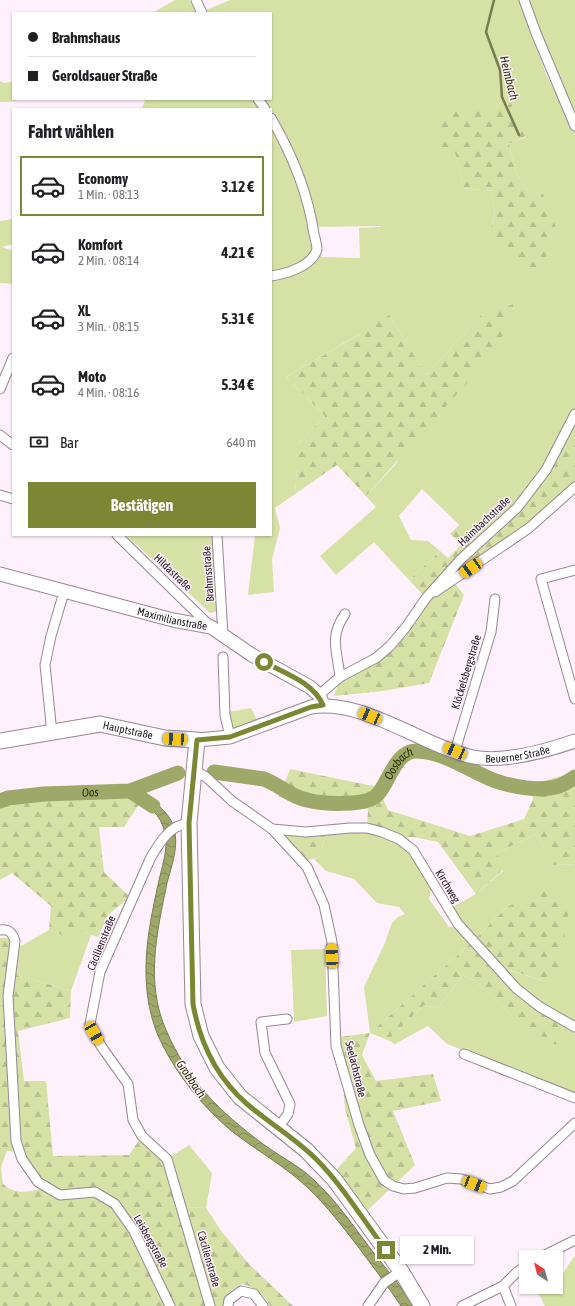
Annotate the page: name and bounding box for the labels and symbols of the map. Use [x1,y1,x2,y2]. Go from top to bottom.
water label: Heimbach [497,54,521,102]
street label: Haimbachstraße [455,494,513,548]
street label: Brahmsstraße [200,546,216,602]
street label: Hildastraße [152,551,194,593]
car [458,556,484,580]
street label: Maximilianstraße [136,605,208,632]
street label: Klöckelsbergstraße [449,633,483,711]
route start [255,653,273,671]
car [357,706,383,726]
street label: Hauptstraße [102,719,154,741]
car [163,732,187,746]
car [442,741,468,761]
street label: Beuerner Straße [485,743,551,765]
water label: Oosbach [381,744,415,782]
water label: Oos [82,785,99,800]
street label: Kirchweg [433,867,463,905]
street label: Cäcilienstraße [85,914,117,972]
car [326,944,338,968]
car [83,1020,105,1046]
street label: Seelachstraße [343,1040,369,1098]
water label: Grobbach [173,1058,209,1101]
car [461,1174,487,1194]
street label: Leisbergstraße [131,1212,171,1270]
street label: Cäcilienstraße [195,1230,223,1288]
callout: 2 Min. [400,1236,474,1264]
route end [377,1241,395,1259]
north arrow [519,1250,563,1294]

